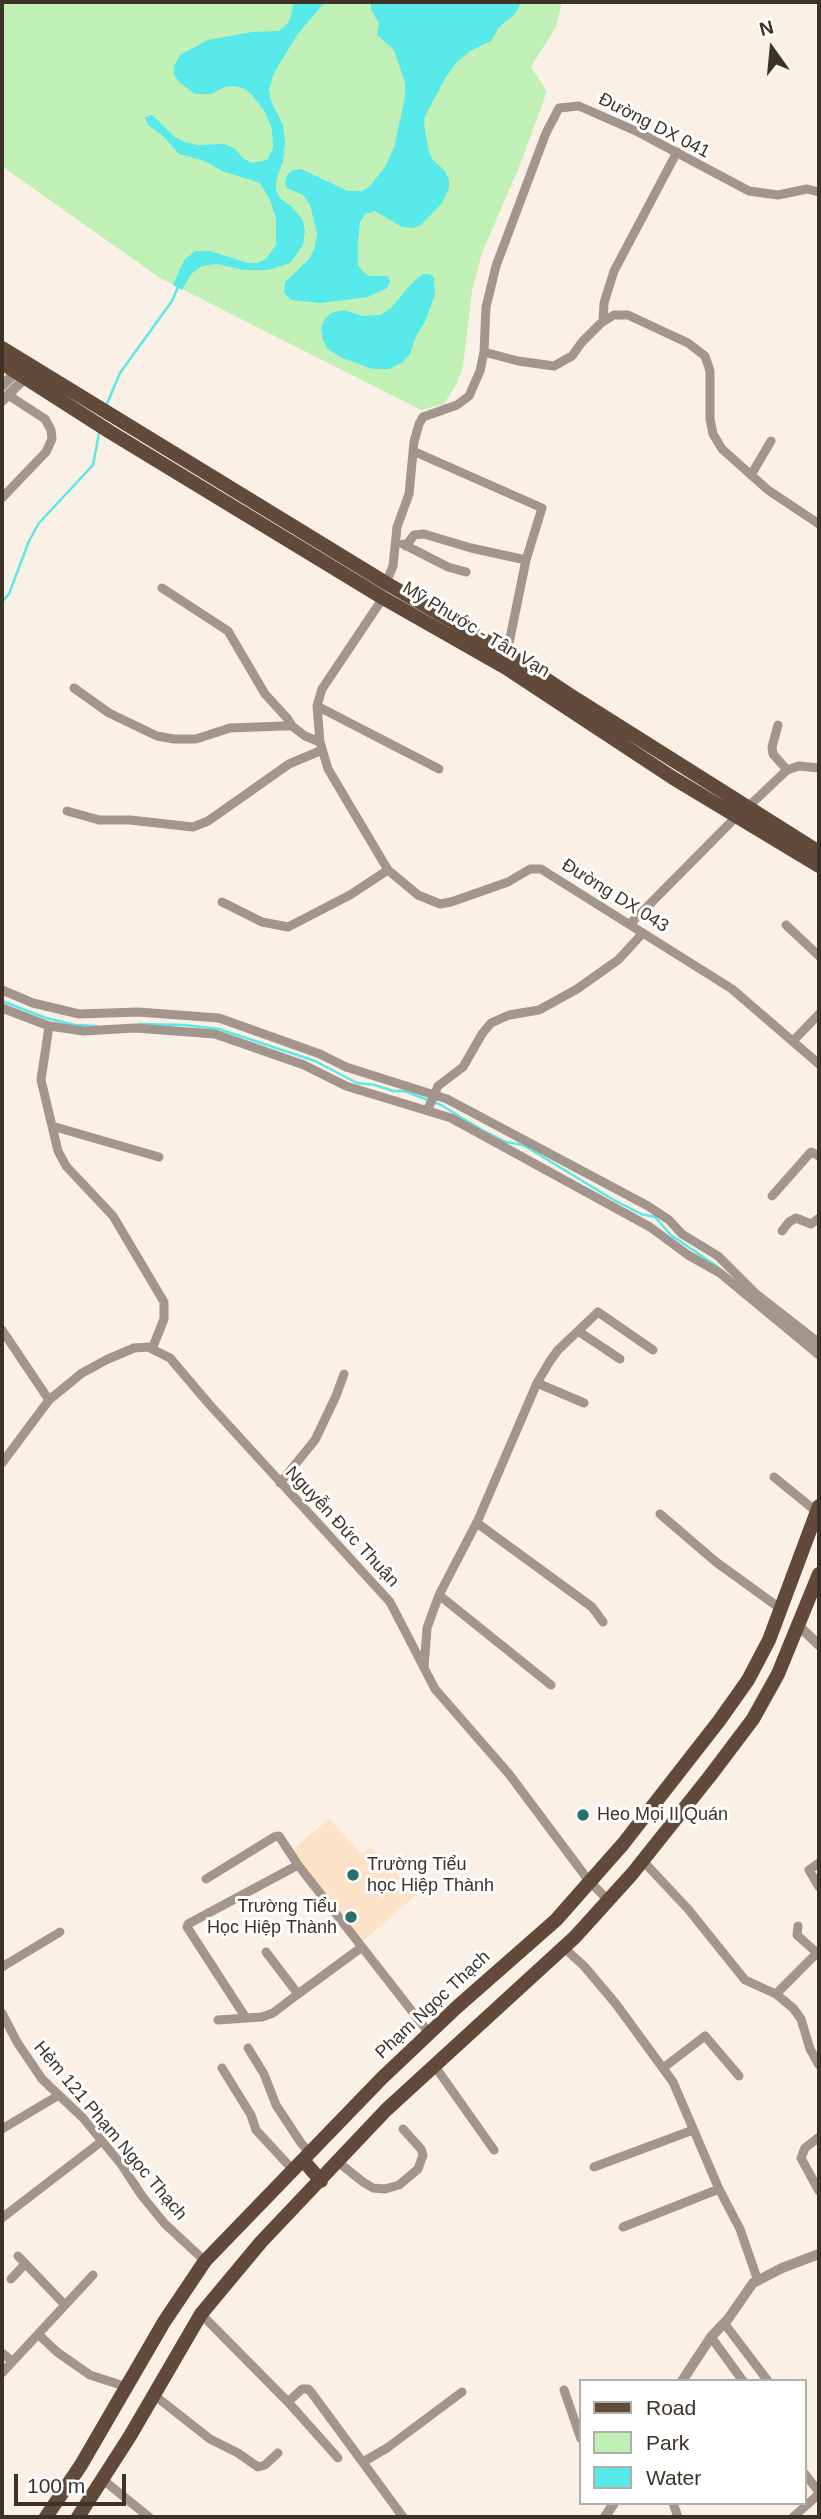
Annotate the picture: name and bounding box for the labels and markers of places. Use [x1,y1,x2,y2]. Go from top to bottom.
place label: Heo Mọi II Quán [597,1804,728,1826]
marker: Heo Mọi II Quán [575,1807,591,1823]
place label: Trường Tiểu học Hiệp Thành [367,1854,494,1896]
marker: Trường Tiểu học Hiệp Thành [345,1867,361,1883]
place label: Trường Tiểu Học Hiệp Thành [207,1896,337,1938]
marker: Trường Tiểu Học Hiệp Thành [343,1909,359,1925]

